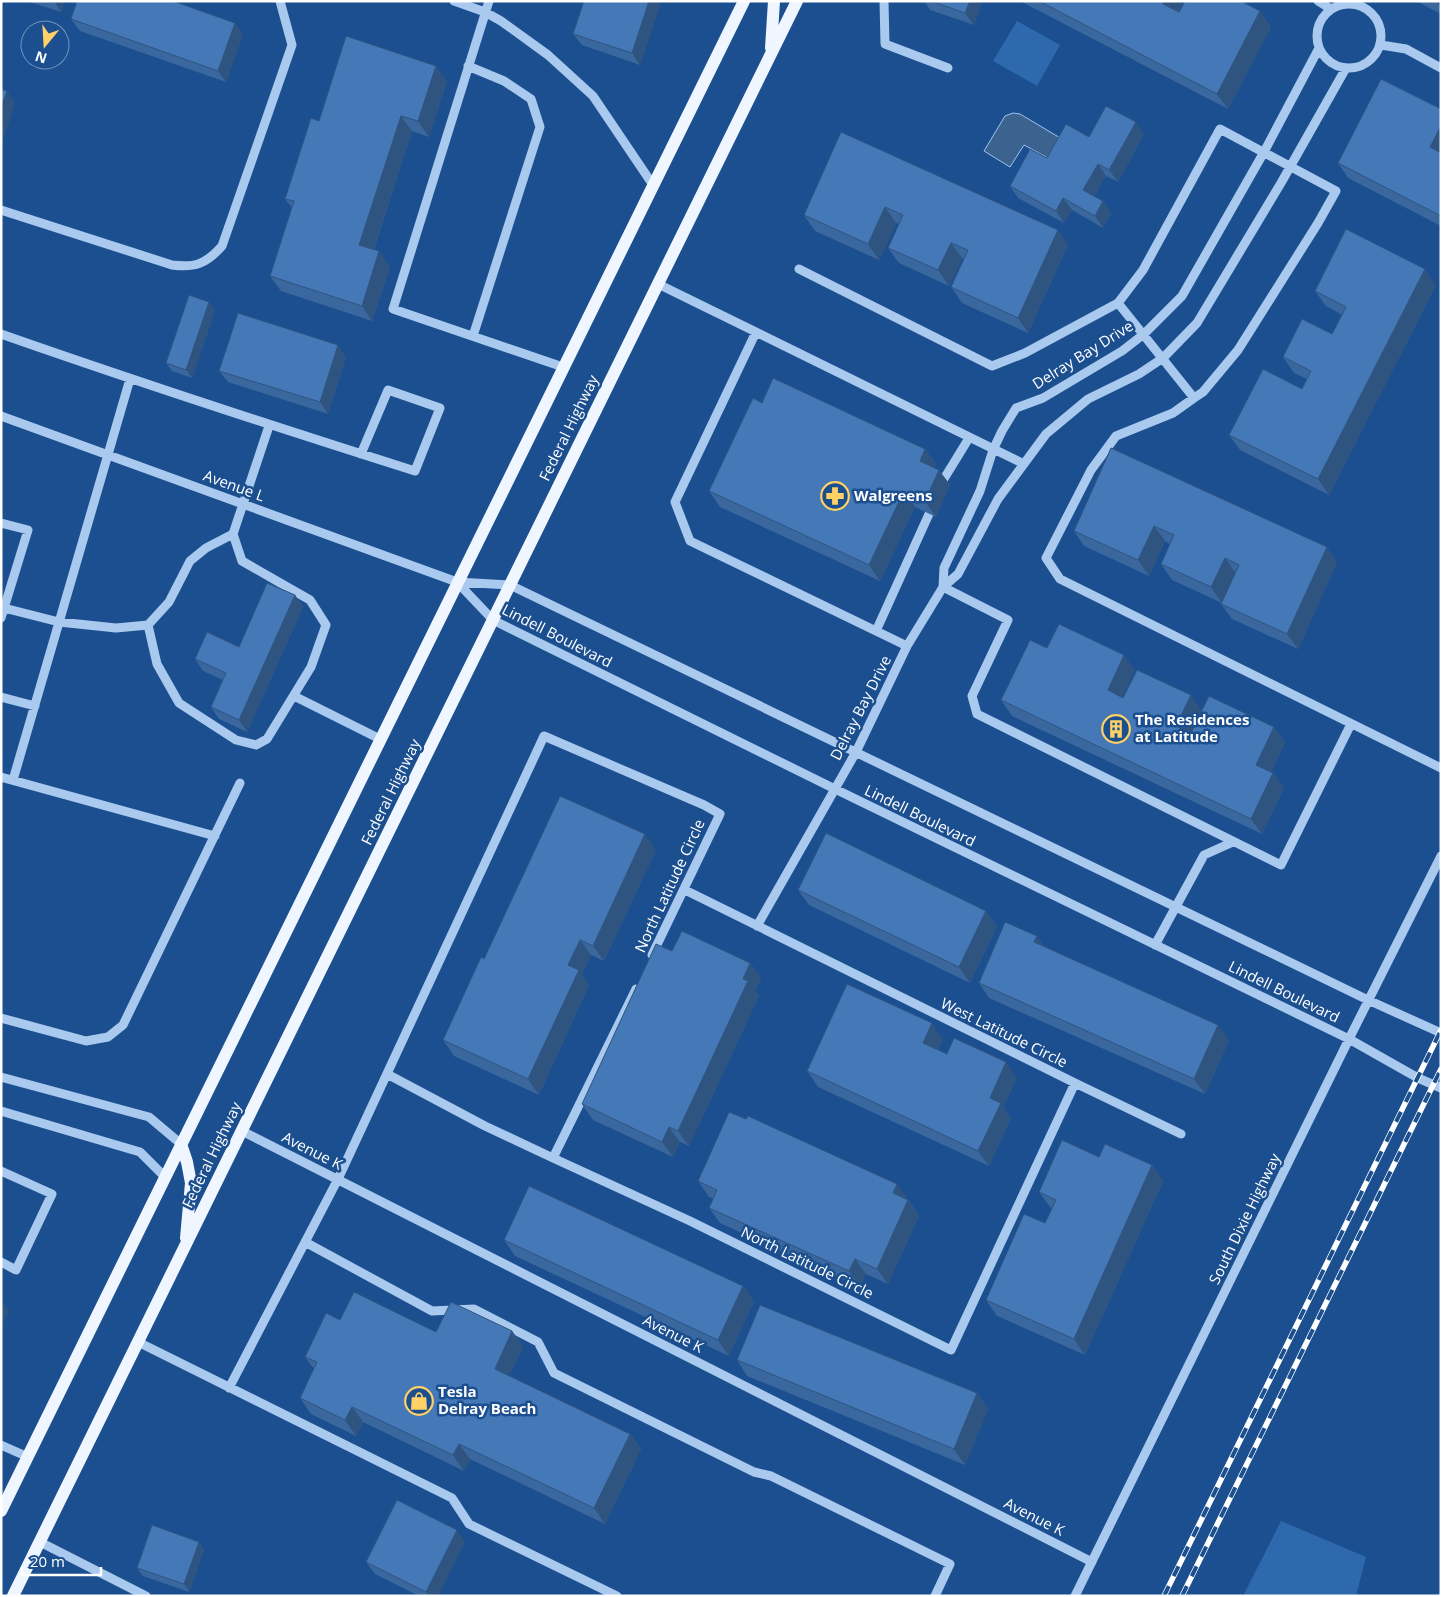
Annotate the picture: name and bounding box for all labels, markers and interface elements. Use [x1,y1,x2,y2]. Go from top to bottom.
north arrow [20,20,70,70]
text: N [32,47,49,69]
street label: Delray Bay Drive [1028,315,1137,393]
street label: Federal Highway [534,371,603,484]
street label: Avenue L [201,465,268,505]
pharmacy icon: Walgreens [820,481,850,511]
place label: Walgreens [854,485,932,505]
street label: Lindell Boulevard [499,599,616,672]
street label: Delray Bay Drive [825,652,895,763]
place label: The Residences at Latitude [1135,709,1249,746]
building icon: The Residences at Latitude [1101,714,1131,744]
street label: Federal Highway [356,735,425,848]
street label: Lindell Boulevard [862,780,979,851]
street label: North Latitude Circle [629,816,709,956]
street label: Lindell Boulevard [1226,956,1343,1027]
street label: West Latitude Circle [938,993,1071,1072]
street label: Federal Highway [177,1098,246,1211]
street label: Avenue K [279,1126,347,1174]
street label: South Dixie Highway [1204,1149,1285,1287]
street label: North Latitude Circle [738,1221,877,1303]
street label: Avenue K [640,1309,708,1357]
place label: Tesla Delray Beach [438,1381,536,1418]
shop icon: Tesla Delray Beach [404,1386,434,1416]
street label: Avenue K [1001,1492,1069,1540]
scale bar [22,1544,101,1576]
text: 20 m [30,1551,65,1571]

